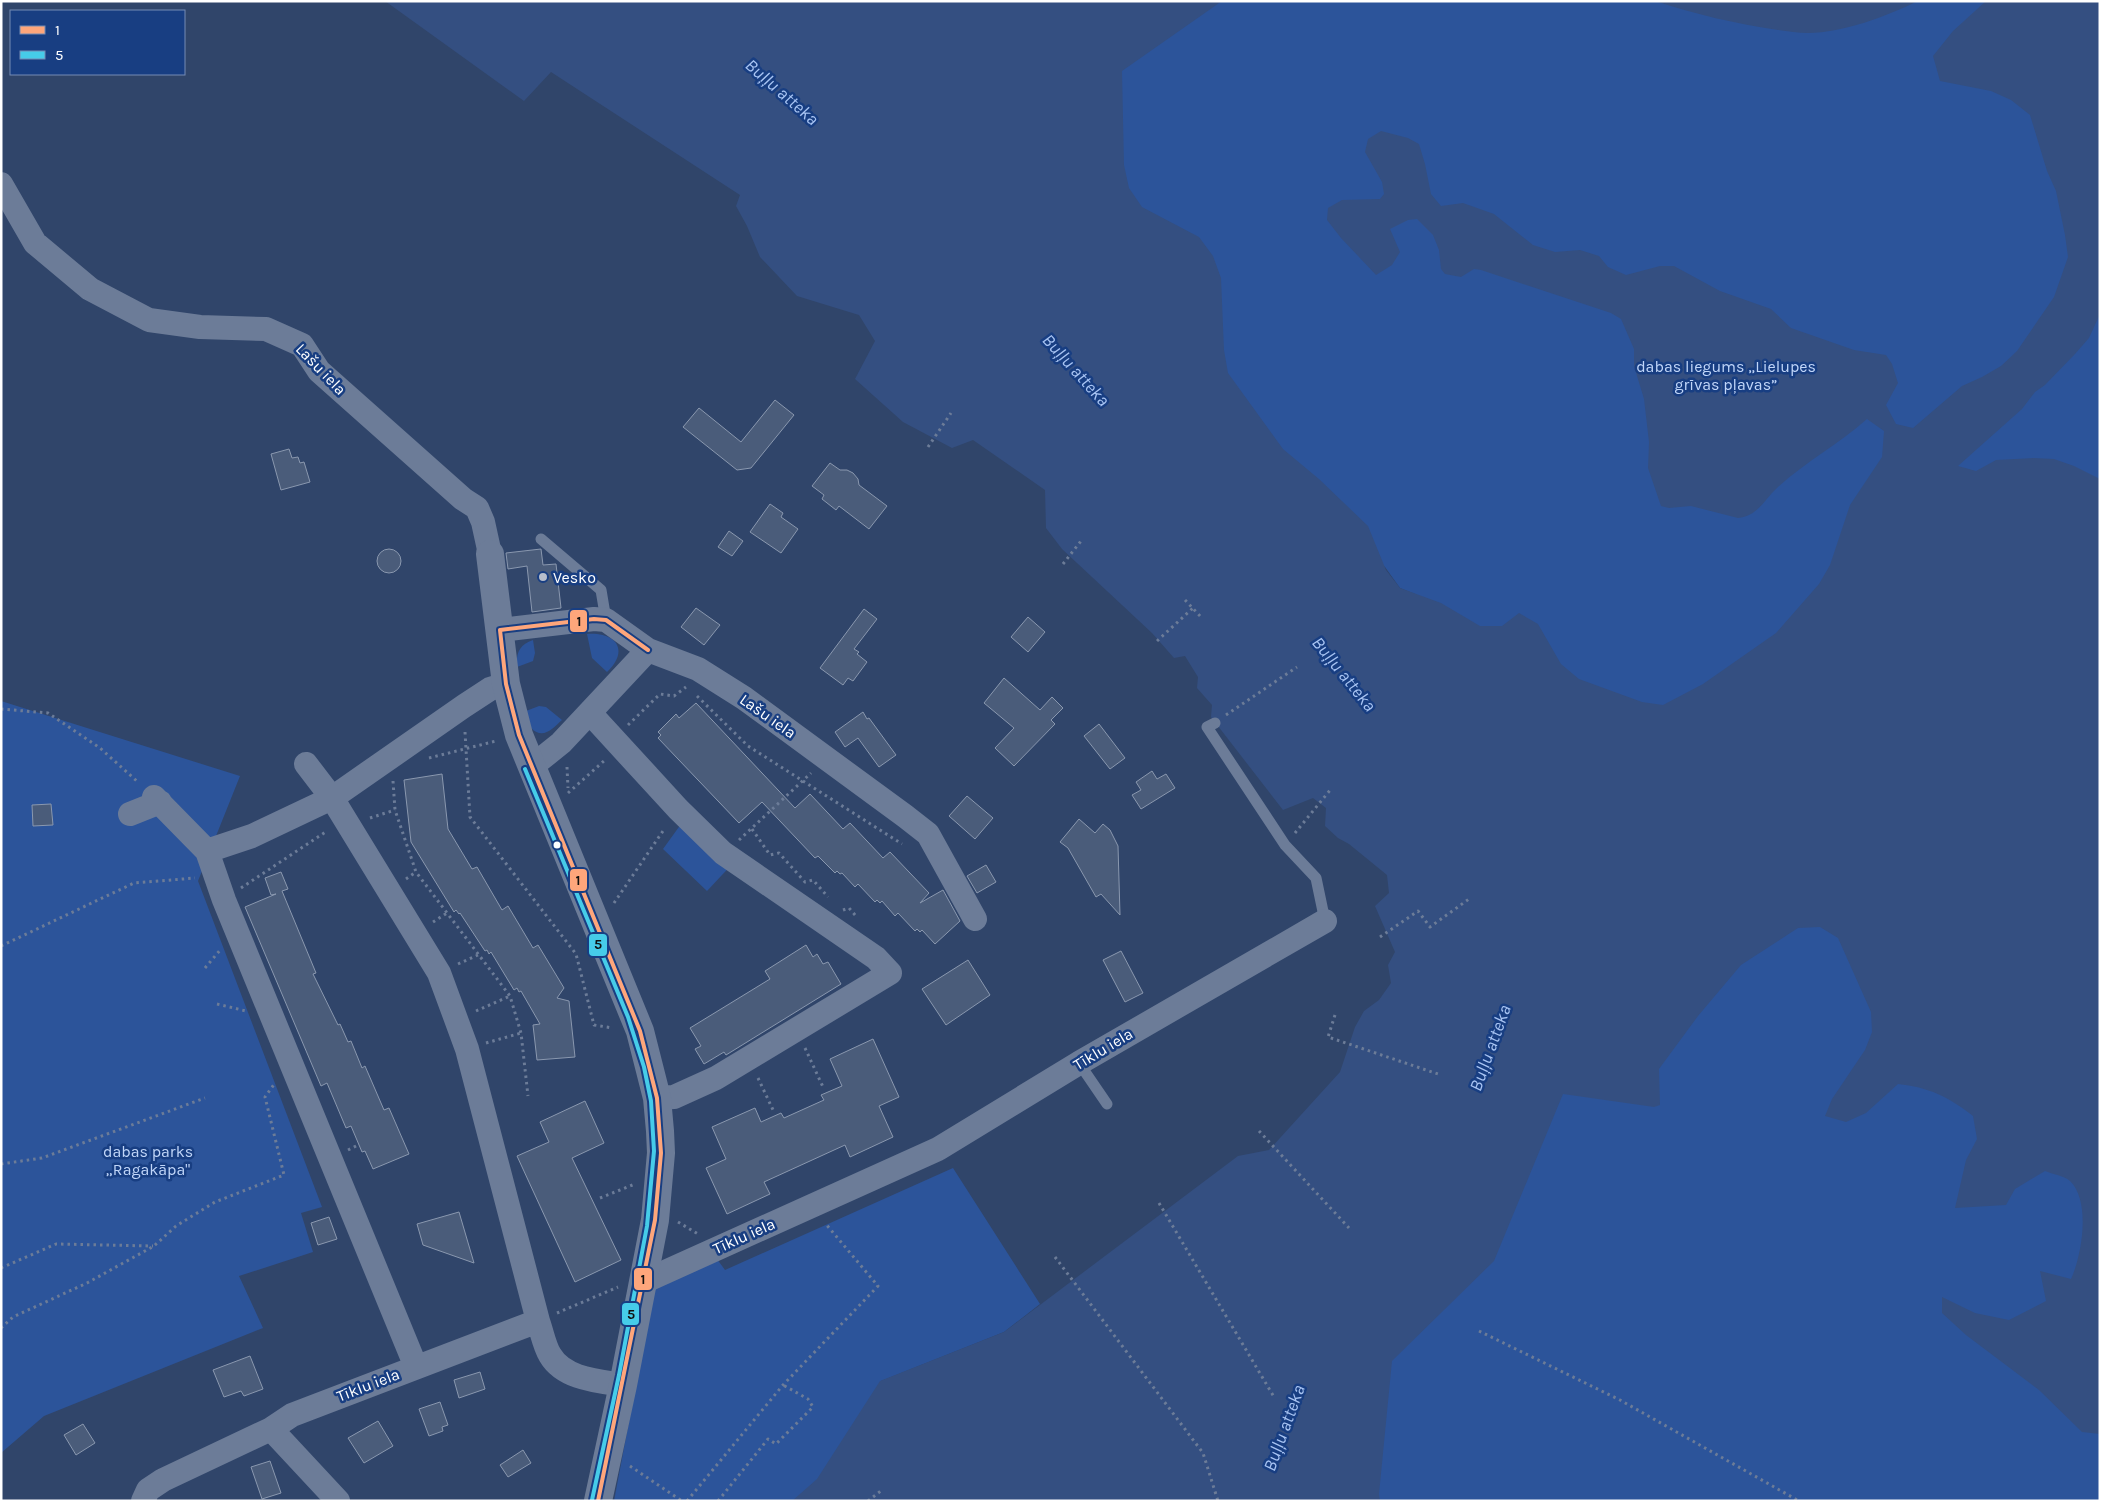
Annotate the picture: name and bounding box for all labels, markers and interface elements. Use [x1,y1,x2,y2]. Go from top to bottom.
legend [10,10,185,75]
text: 1 [55,21,60,39]
text: 5 [55,46,63,64]
water label: Buļļu atteka [741,54,823,130]
water label: Buļļu atteka [1038,329,1114,411]
street label: Lašu iela [292,339,350,399]
park label: dabas liegums „Lielupes grīvas pļavas” [1636,357,1816,394]
place label: Vesko [553,568,596,587]
marker: Vesko [537,571,549,583]
line badge: 1 [569,609,588,633]
text: 1 [577,613,582,630]
water label: Buļļu atteka [1307,632,1381,716]
street label: Lašu iela [736,690,800,742]
unlabelled marker [552,840,562,850]
line badge: 1 [569,868,588,892]
text: 1 [576,872,581,889]
line badge: 5 [588,933,608,957]
text: 5 [594,936,602,953]
water label: Buļļu atteka [1464,1002,1516,1094]
street label: Tīklu iela [1070,1024,1136,1074]
park label: dabas parks „Ragakāpa" [103,1142,193,1179]
street label: Tīklu iela [710,1214,778,1258]
line badge: 1 [633,1267,653,1291]
text: 1 [641,1271,646,1288]
line badge: 5 [621,1302,640,1326]
text: 5 [627,1306,635,1323]
street label: Tīklu iela [334,1364,402,1406]
water label: Buļļu atteka [1258,1382,1310,1474]

